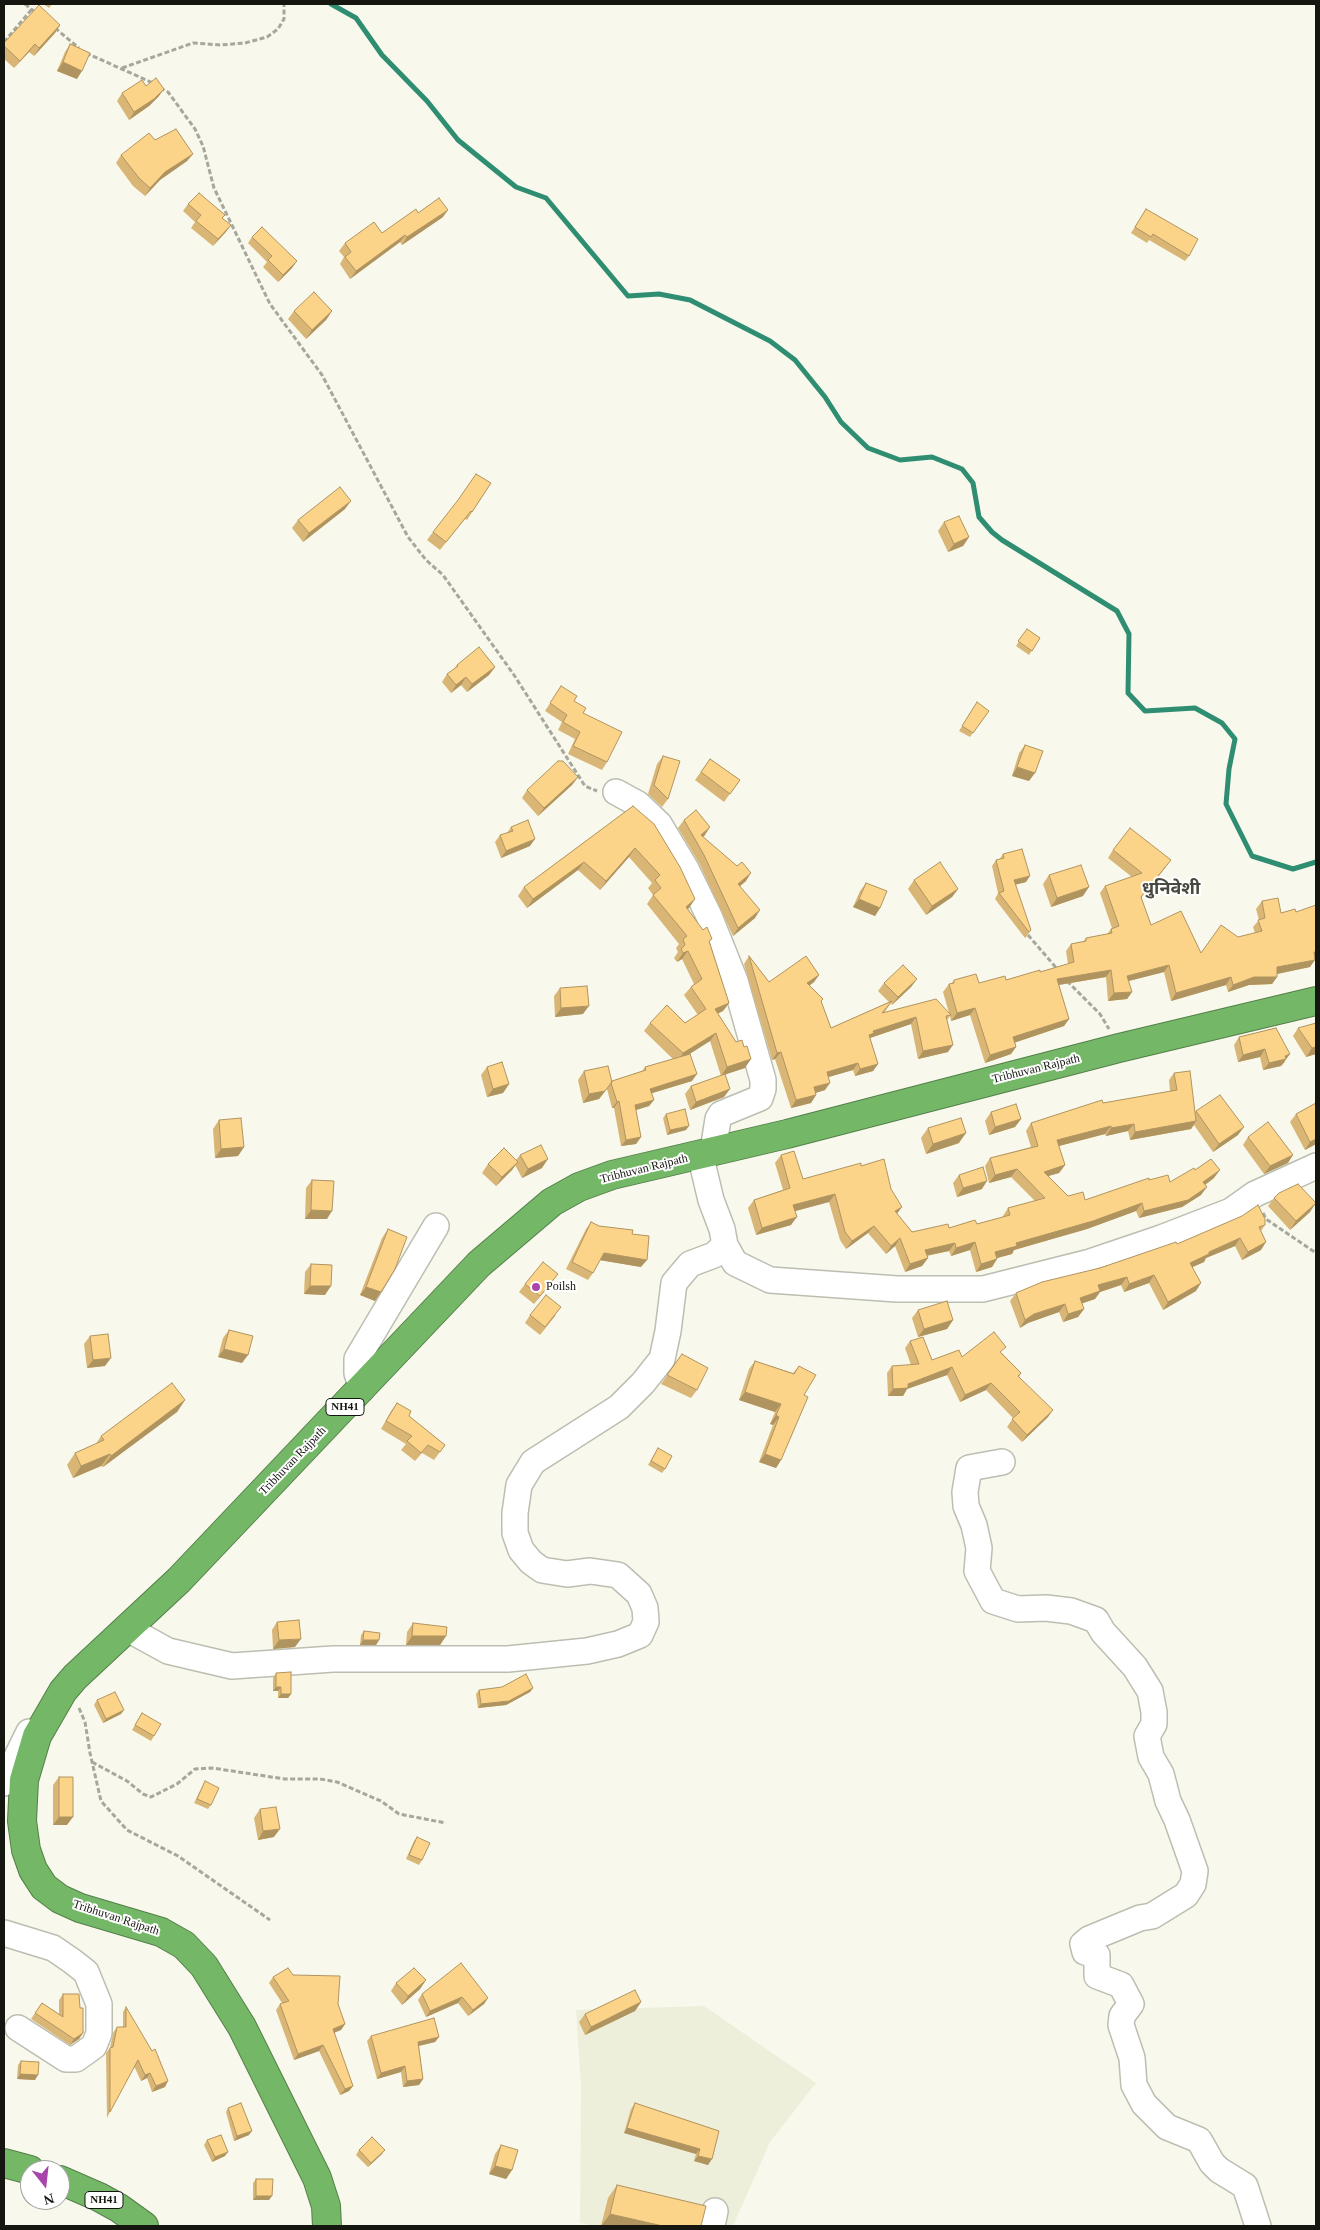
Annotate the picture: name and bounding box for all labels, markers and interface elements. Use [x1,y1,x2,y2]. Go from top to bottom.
district label: धुनिवेशी [1142,878,1200,900]
street label: Tribhuvan Rajpath [991,1051,1081,1087]
street label: Tribhuvan Rajpath [599,1151,689,1187]
place label: Poilsh [546,1280,576,1294]
marker: Poilsh [530,1281,542,1293]
road number: NH41 [326,1398,364,1415]
street label: Tribhuvan Rajpath [257,1424,329,1498]
street label: Tribhuvan Rajpath [71,1897,161,1939]
north arrow [20,2160,70,2210]
text: N [42,2190,56,2208]
road number: NH41 [85,2192,123,2208]

